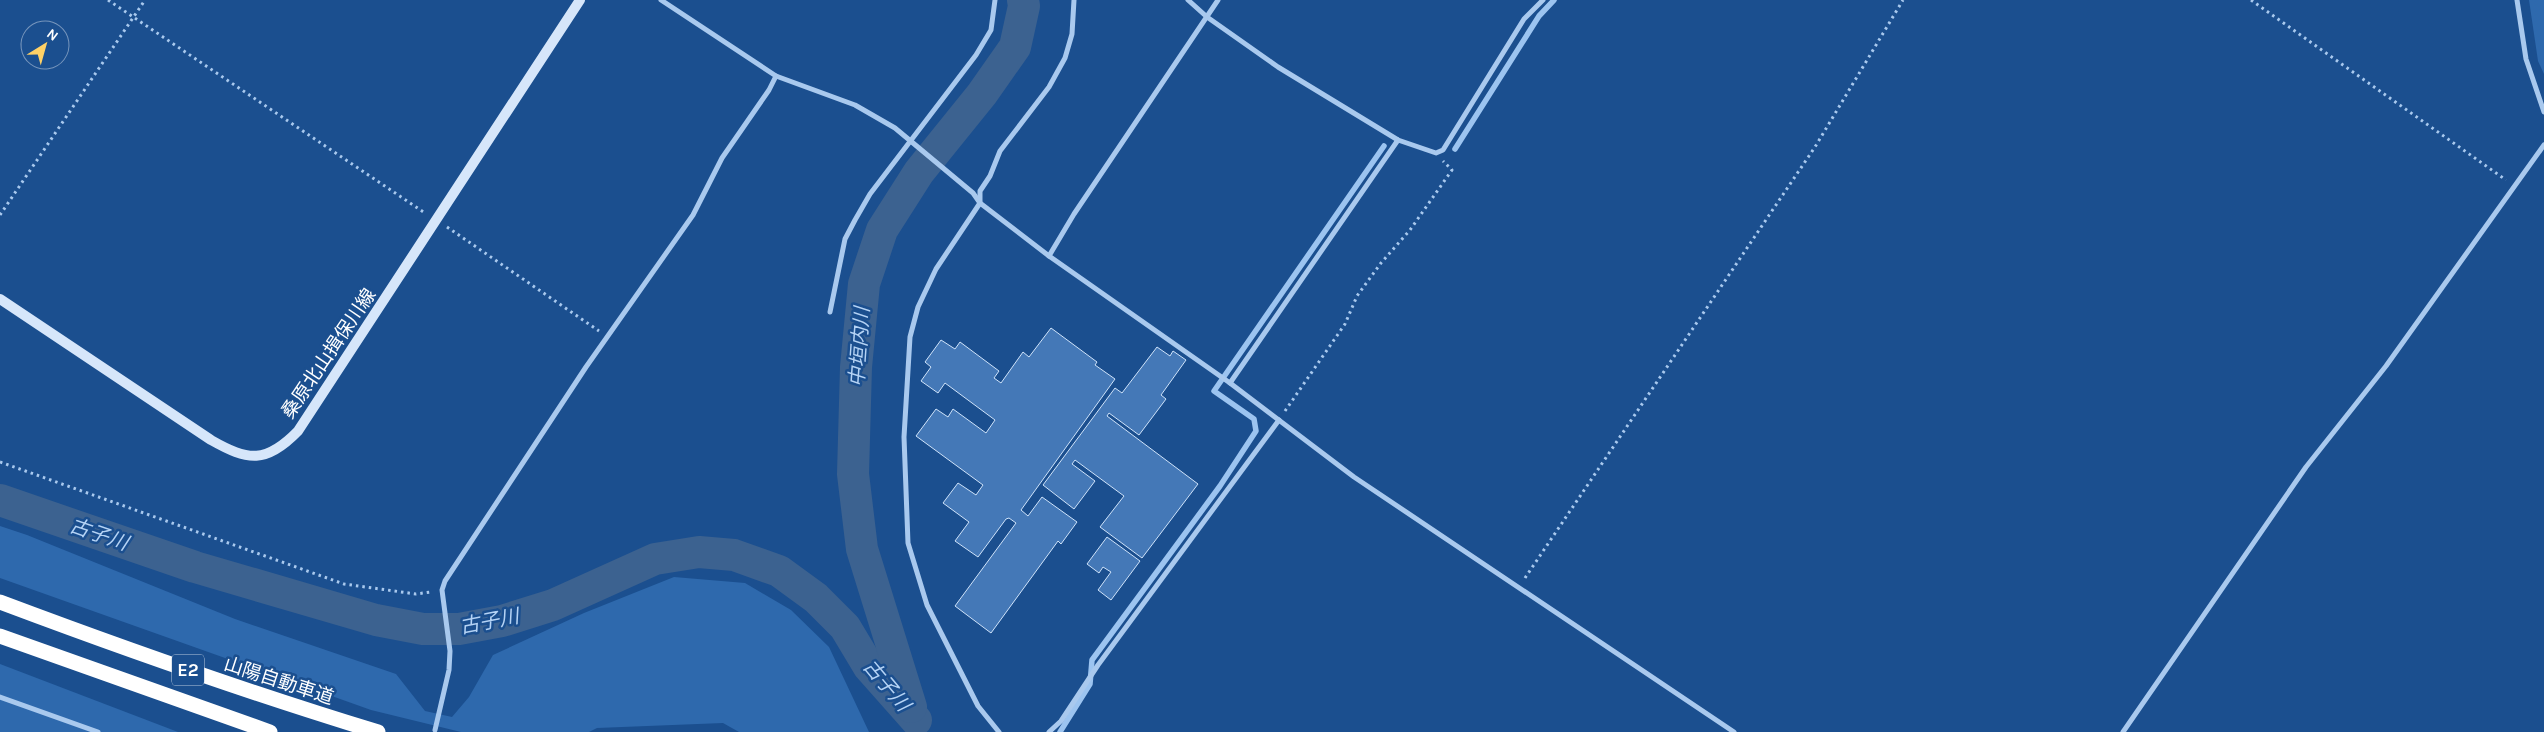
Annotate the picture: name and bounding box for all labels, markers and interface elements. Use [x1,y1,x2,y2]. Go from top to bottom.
north arrow [20,20,70,70]
text: N [43,25,62,45]
street label: 桑原北山揖保川線 [277,284,380,423]
water label: 中垣内川 [845,304,874,388]
water label: 古子川 [67,514,133,556]
water label: 古子川 [457,604,523,639]
street label: 山陽自動車道 [221,653,336,709]
road number: E2 [172,654,204,686]
water label: 古子川 [859,655,916,717]

